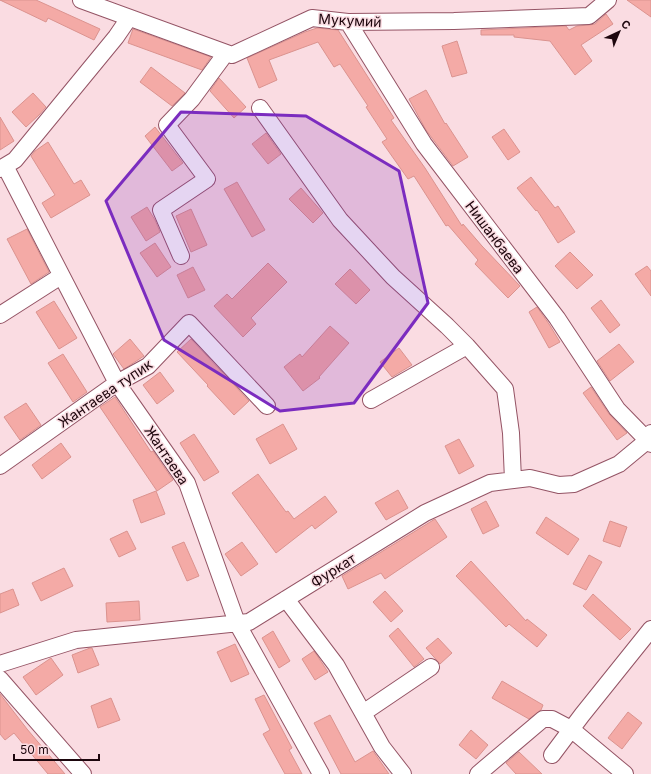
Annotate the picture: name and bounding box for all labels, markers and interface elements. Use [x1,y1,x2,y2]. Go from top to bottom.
street label: Мукумий [318,10,382,30]
north arrow [599,12,639,52]
text: С [618,17,634,33]
street label: Нишанбаева [462,197,528,277]
street label: Жантаева тупик [55,355,156,431]
street label: Жантаева [141,422,193,488]
street label: Фуркат [307,549,359,590]
scale bar [14,736,99,762]
text: 50 m [20,742,49,757]

